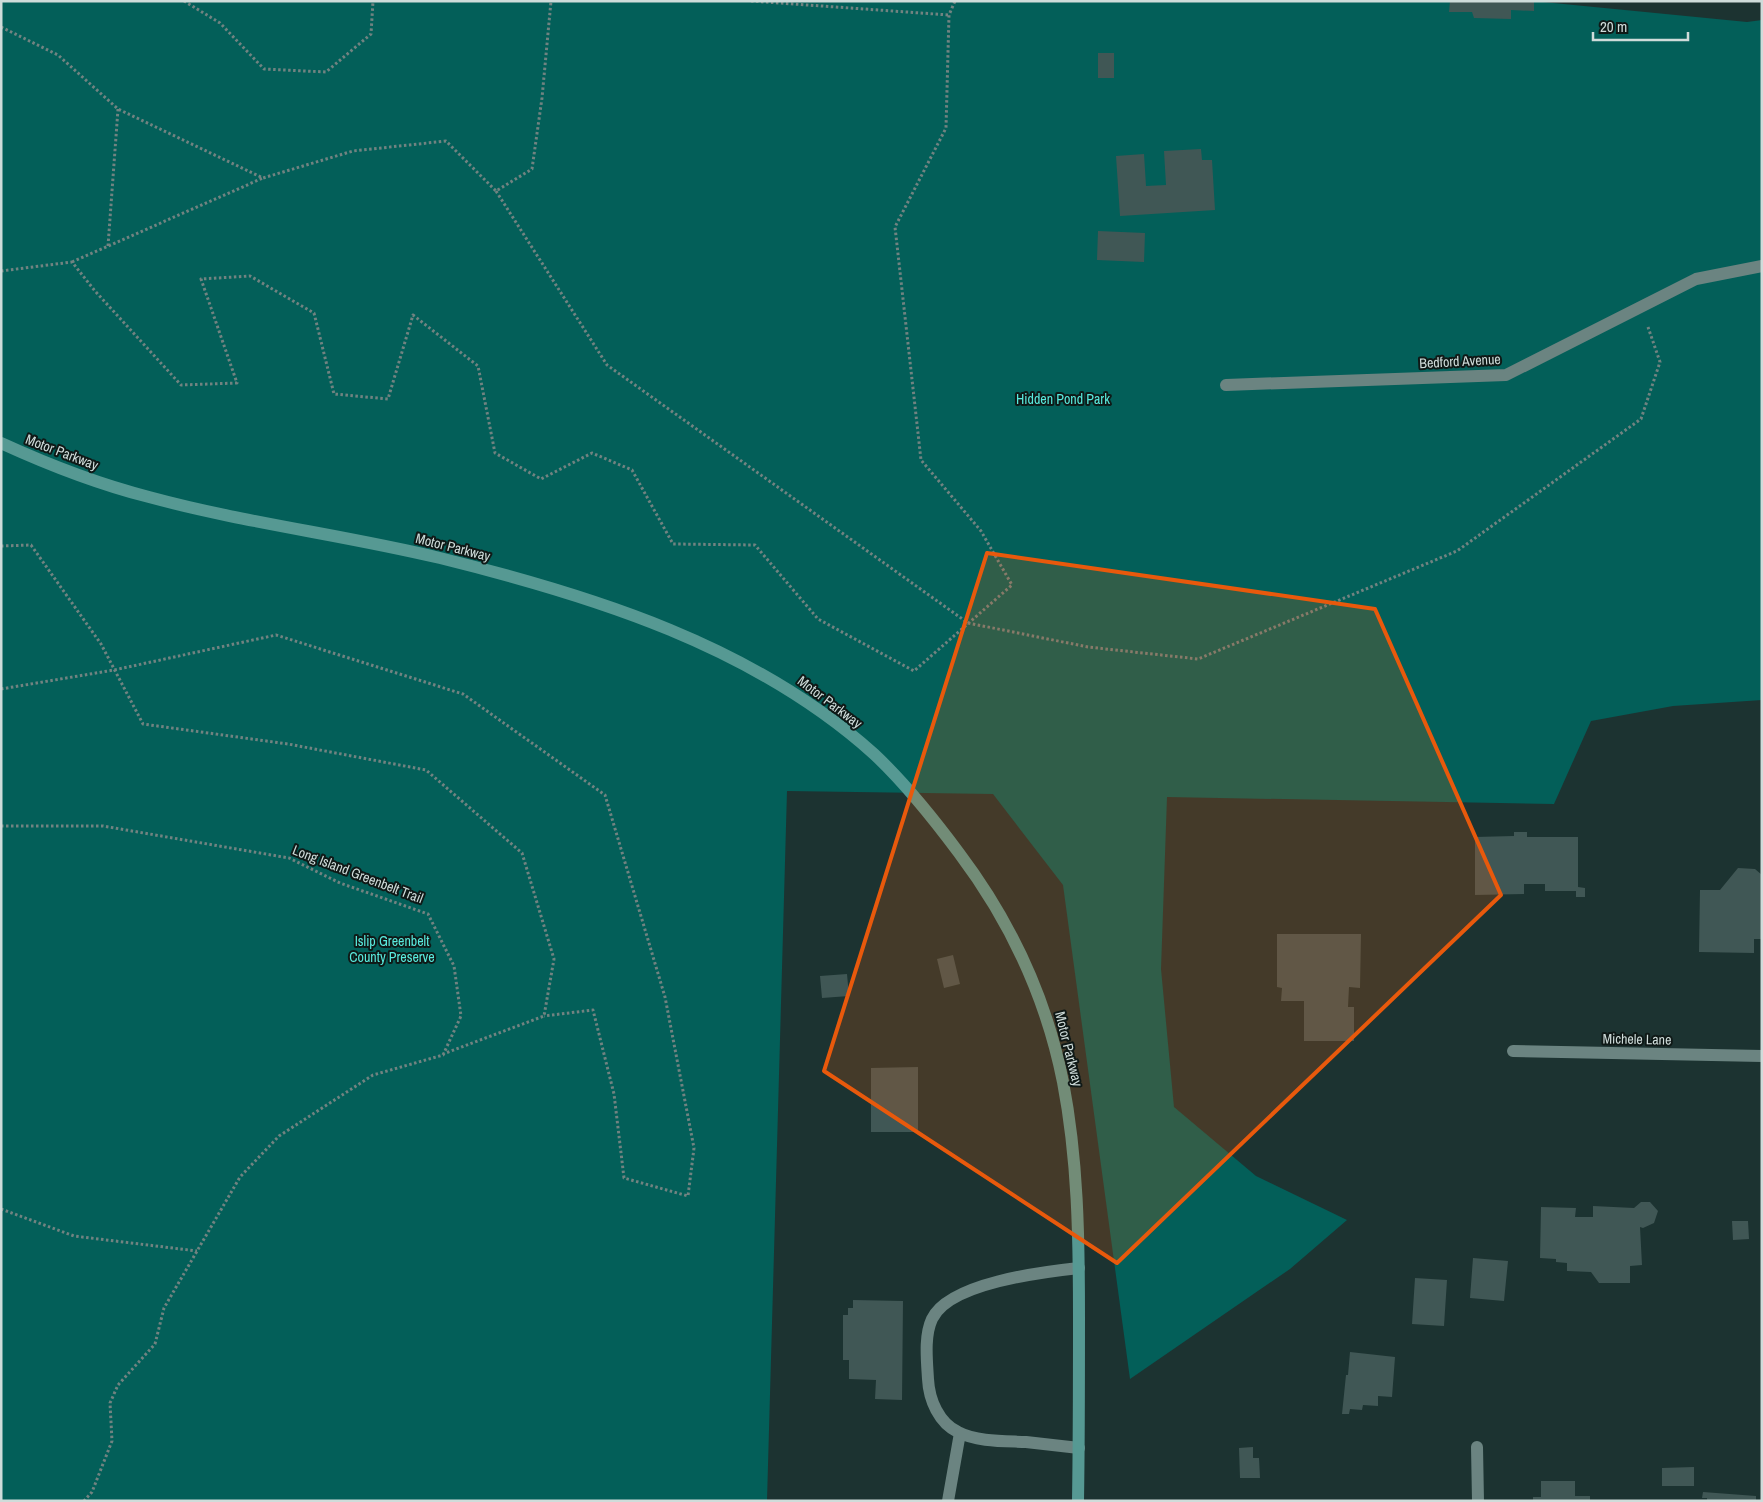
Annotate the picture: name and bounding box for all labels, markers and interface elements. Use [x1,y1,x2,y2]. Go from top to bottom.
scale bar [1593,10,1688,42]
text: 20 m [1600,16,1627,37]
street label: Bedford Avenue [1419,350,1501,372]
park label: Hidden Pond Park [1016,390,1110,408]
street label: Motor Parkway [23,430,101,474]
street label: Motor Parkway [414,529,493,565]
street label: Motor Parkway [794,672,866,732]
street label: Long Island Greenbelt Trail [290,841,426,907]
park label: Islip Greenbelt County Preserve [349,932,435,966]
street label: Motor Parkway [1051,1010,1087,1089]
street label: Michele Lane [1602,1029,1672,1049]

